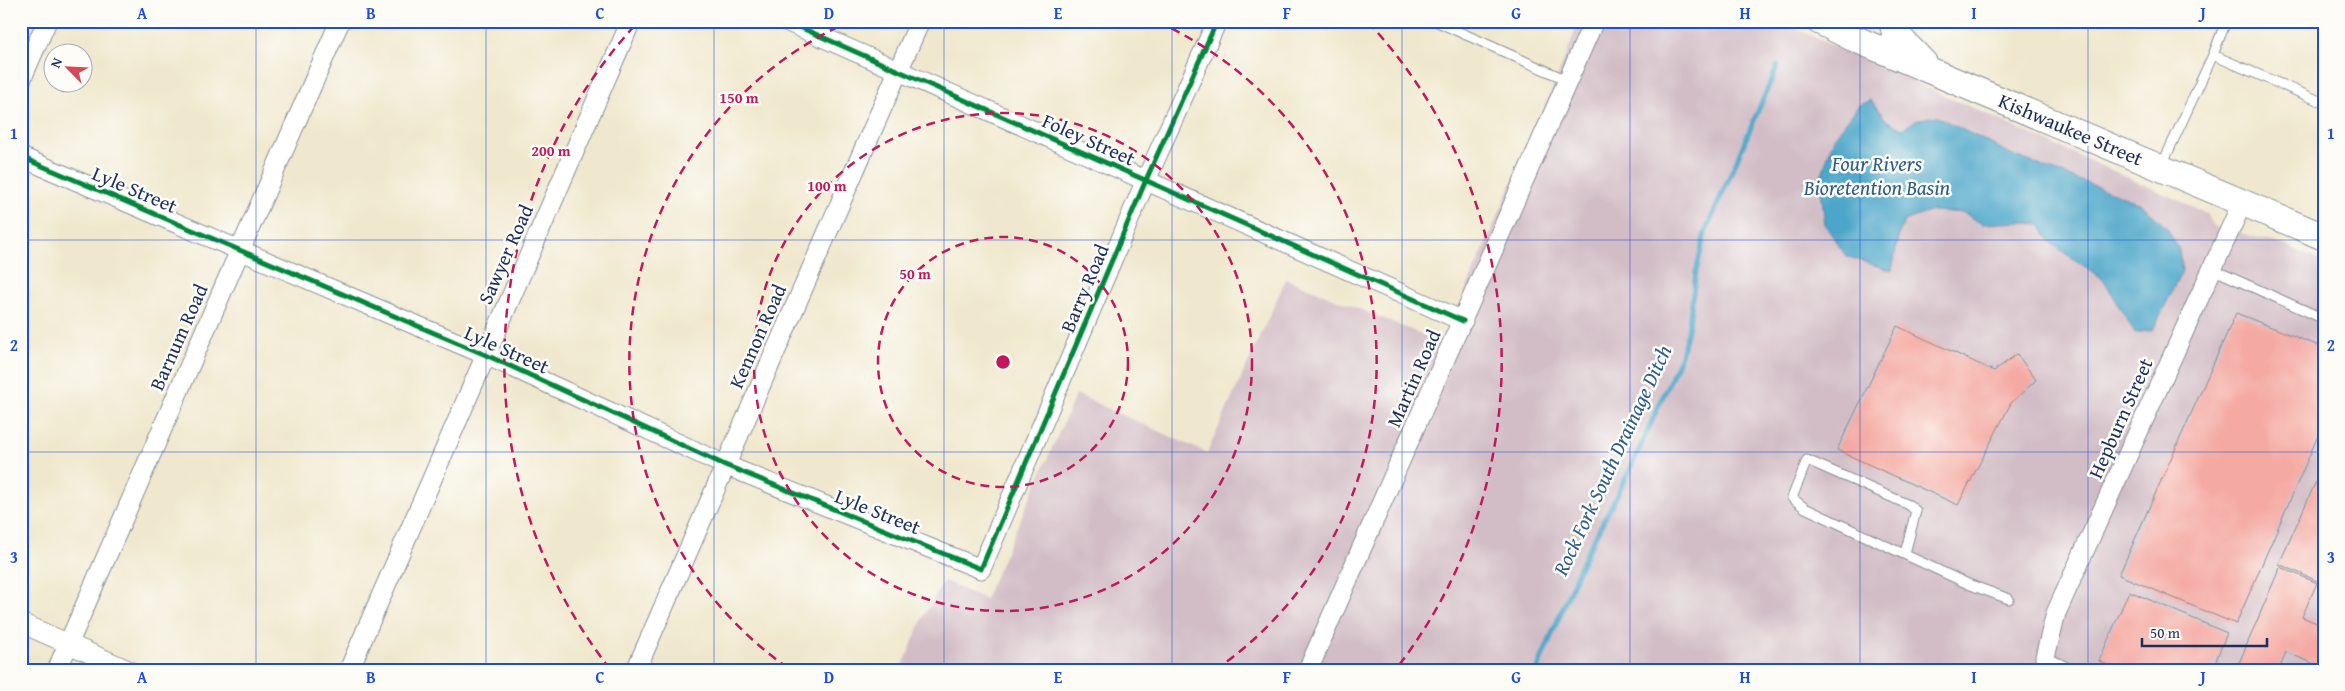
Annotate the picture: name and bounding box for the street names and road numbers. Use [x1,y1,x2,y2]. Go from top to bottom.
street label: Kishwaukee Street [1994,86,2148,172]
street label: Foley Street [1038,106,1140,172]
street label: Lyle Street [88,158,182,220]
street label: Sawyer Road [470,199,540,309]
street label: Barry Road [1052,239,1116,337]
street label: Barnum Road [142,279,214,395]
street label: Kennon Road [721,279,793,393]
street label: Lyle Street [460,318,554,380]
street label: Martin Road [1379,324,1448,432]
street label: Hepburn Street [2081,353,2159,483]
street label: Lyle Street [831,481,925,541]

